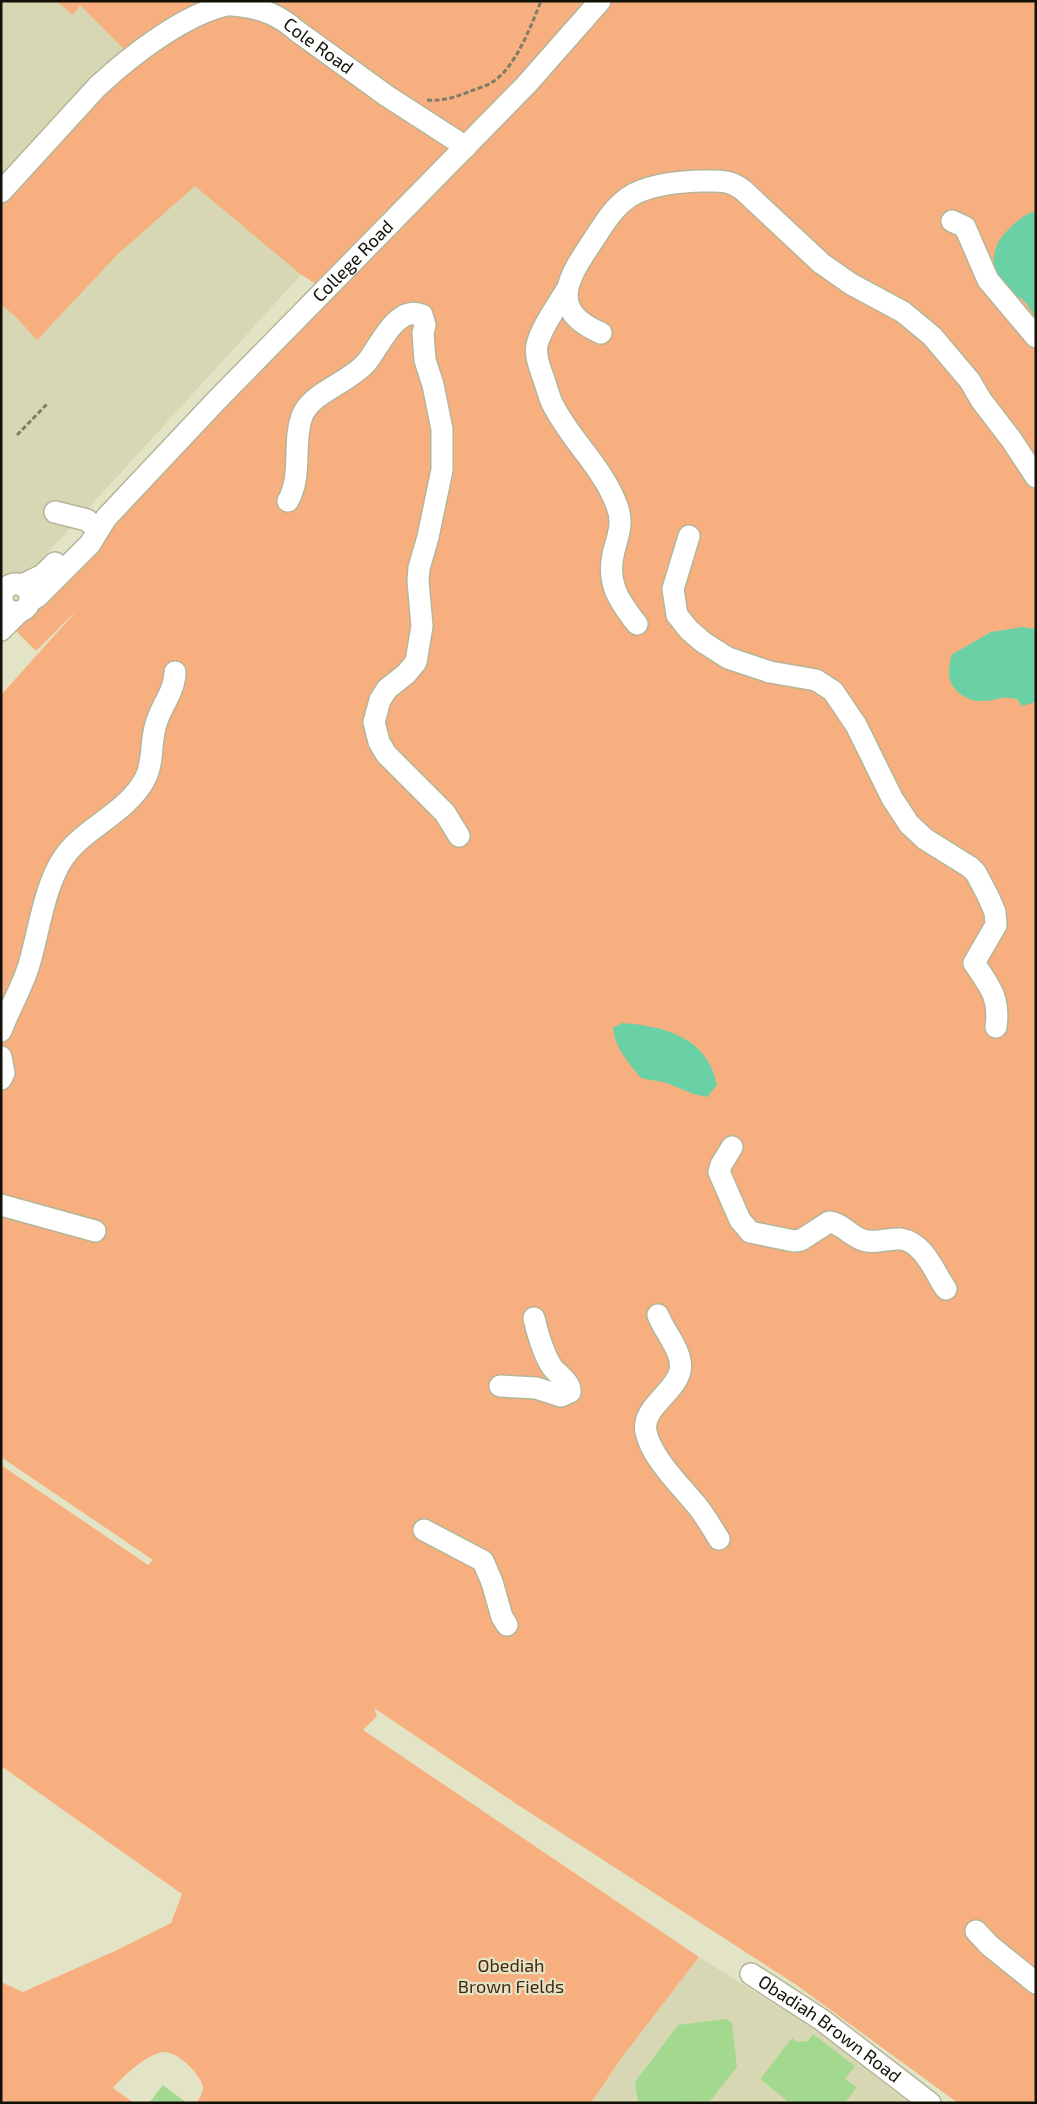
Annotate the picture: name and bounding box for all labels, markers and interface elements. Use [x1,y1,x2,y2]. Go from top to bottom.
street label: Cole Road [279,12,358,78]
street label: College Road [307,215,397,306]
park label: Obediah Brown Fields [458,1954,564,1997]
street label: Obadiah Brown Road [755,1970,906,2087]

